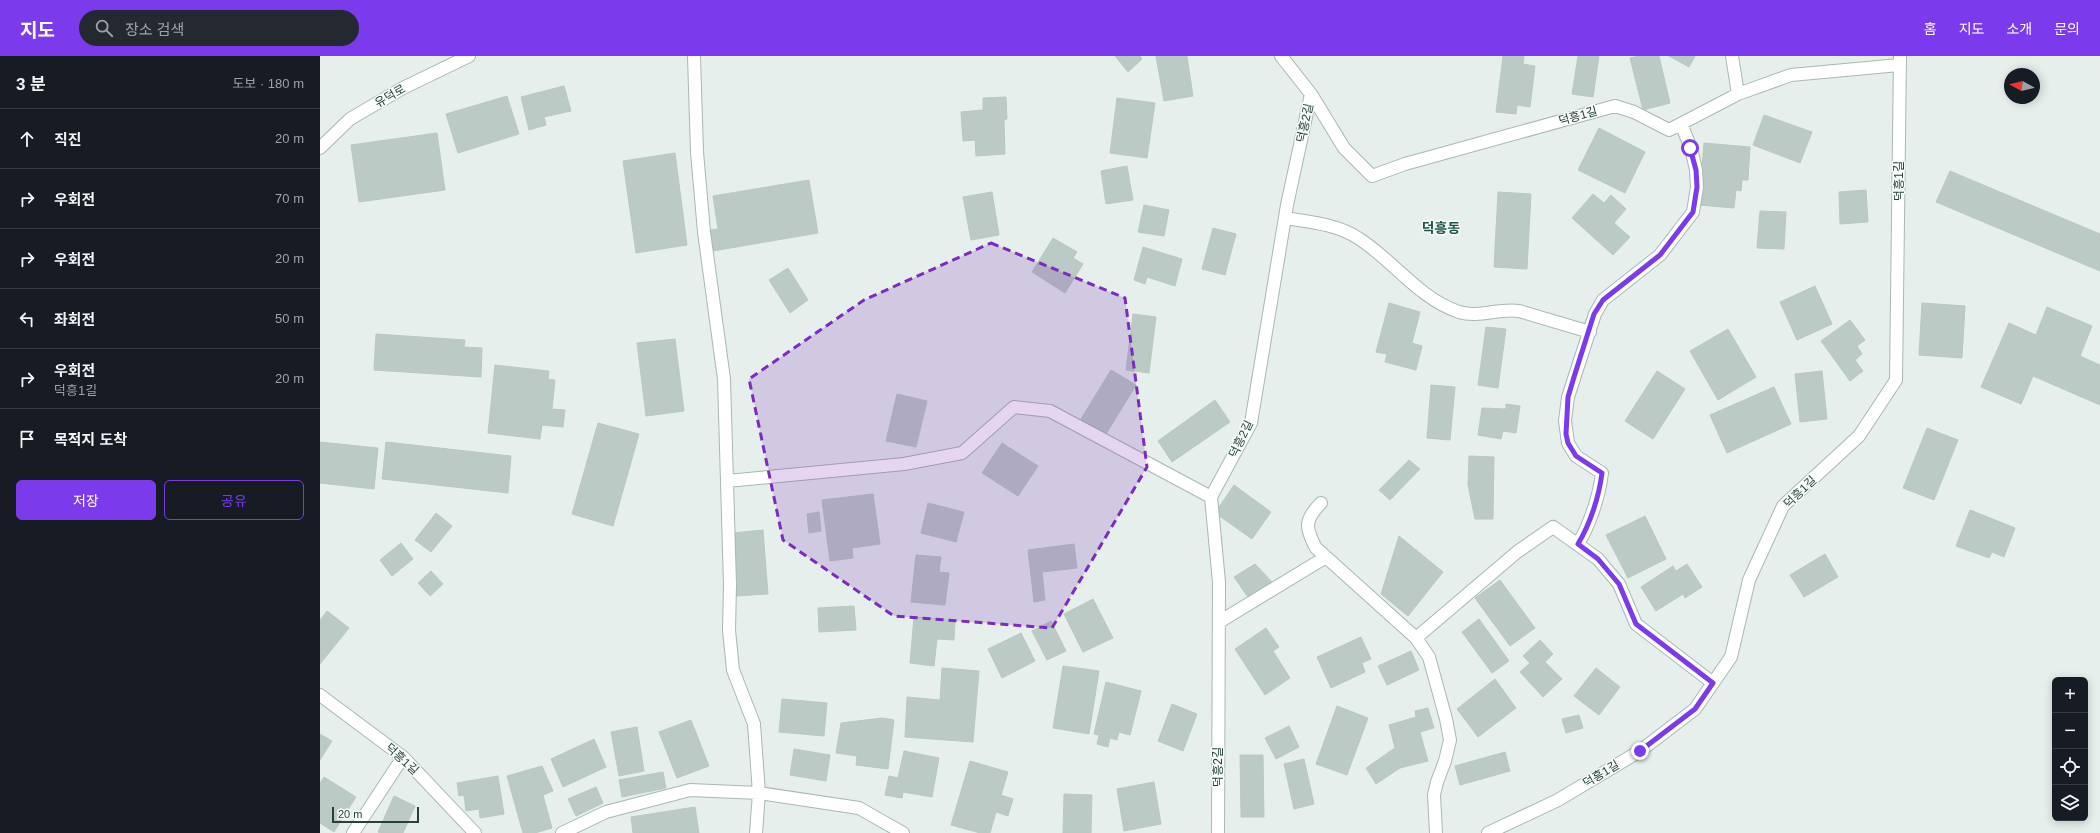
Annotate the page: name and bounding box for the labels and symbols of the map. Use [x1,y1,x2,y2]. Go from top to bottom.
north arrow [2004,68,2040,104]
street label: 유덕로 [372,82,408,110]
street label: 덕흥2길 [1294,102,1316,144]
street label: 덕흥1길 [1557,104,1599,128]
route start [1681,139,1699,157]
street label: 덕흥1길 [1892,161,1906,201]
district label: 덕흥동 [1422,220,1460,236]
street label: 덕흥2길 [1226,418,1256,460]
street label: 덕흥1길 [1781,473,1819,511]
street label: 덕흥1길 [383,740,421,778]
route end [1631,742,1649,760]
street label: 덕흥2길 [1211,747,1225,787]
street label: 덕흥1길 [1580,758,1622,790]
scale bar [332,805,419,824]

